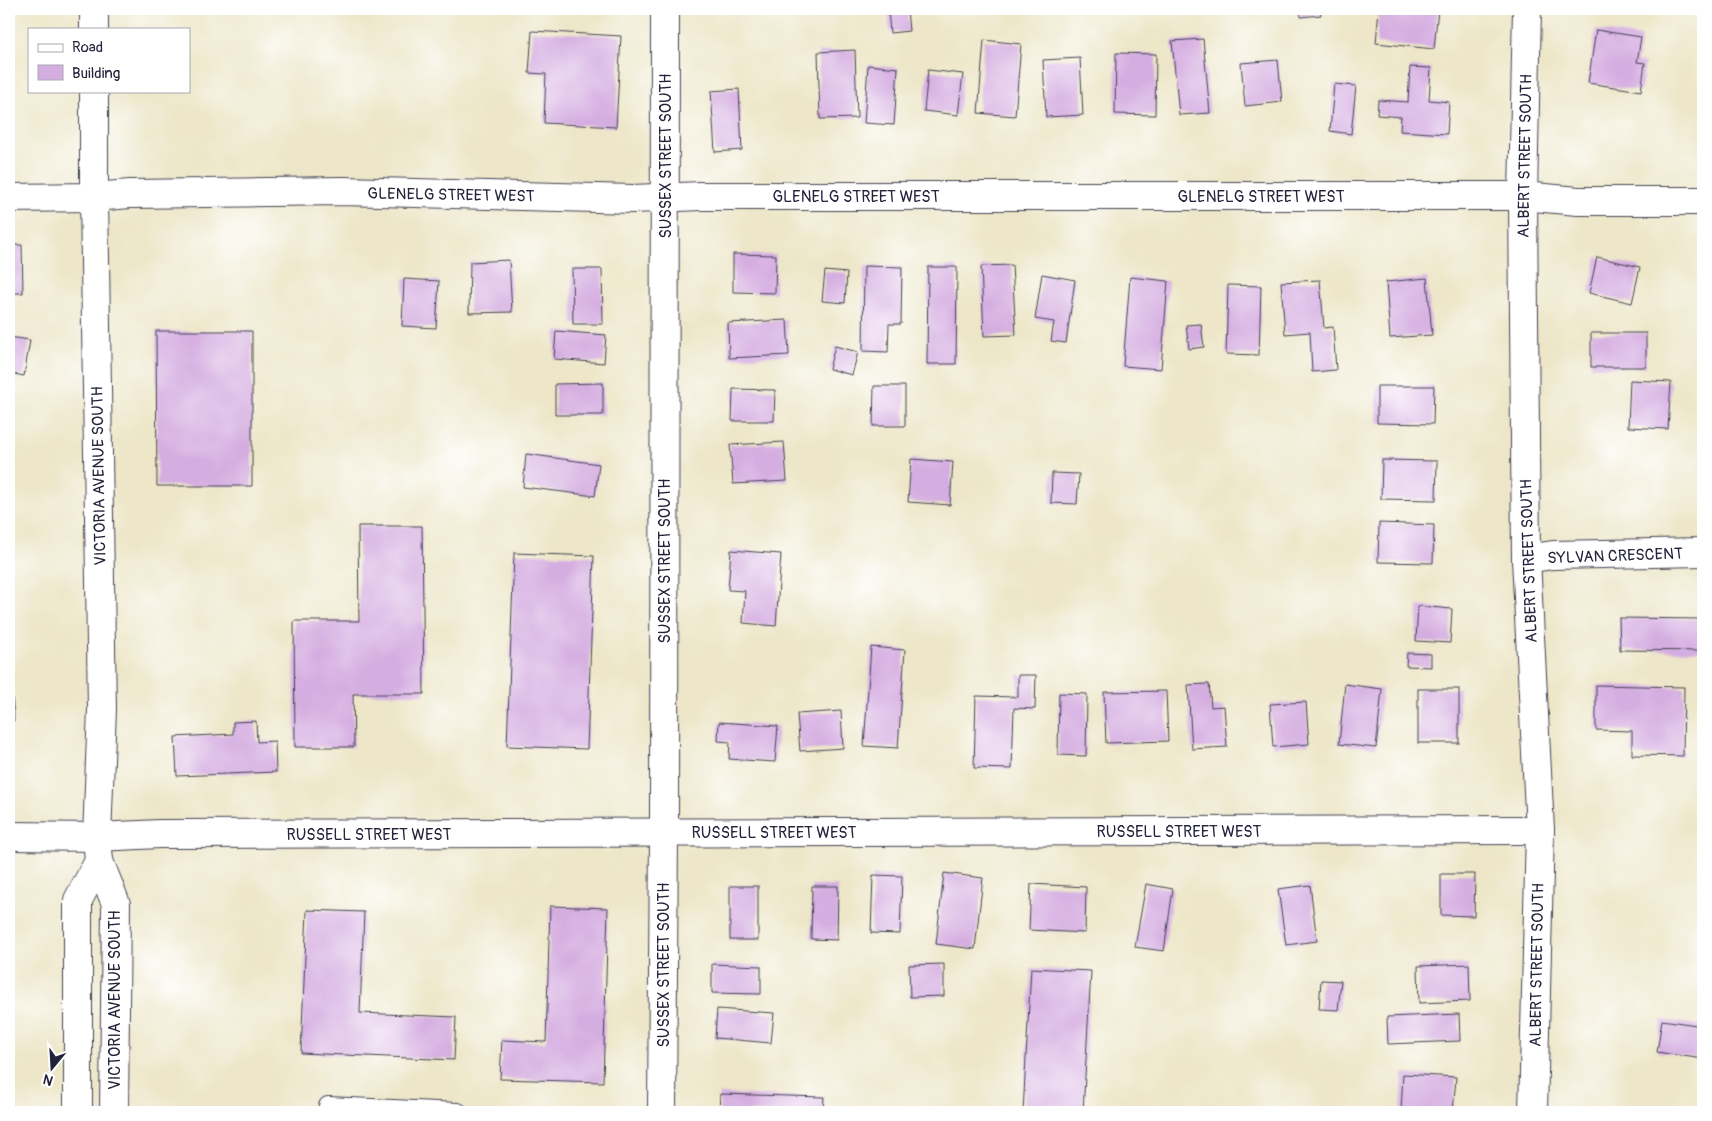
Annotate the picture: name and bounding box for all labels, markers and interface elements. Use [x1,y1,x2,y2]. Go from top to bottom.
legend [28,28,190,92]
text: Road [72,38,103,57]
text: Building [72,64,120,83]
street label: SUSSEX STREET SOUTH [656,74,676,239]
street label: ALBERT STREET SOUTH [1514,74,1536,238]
street label: GLENELG STREET WEST [367,184,535,206]
street label: GLENELG STREET WEST [772,187,940,207]
street label: GLENELG STREET WEST [1177,187,1345,207]
street label: VICTORIA AVENUE SOUTH [87,386,111,566]
street label: SUSSEX STREET SOUTH [655,479,675,644]
street label: ALBERT STREET SOUTH [1516,479,1542,643]
street label: SYLVAN CRESCENT [1547,544,1683,568]
street label: RUSSELL STREET WEST [1096,822,1262,842]
street label: RUSSELL STREET WEST [691,823,857,843]
street label: RUSSELL STREET WEST [286,825,452,845]
street label: SUSSEX STREET SOUTH [654,883,674,1048]
street label: ALBERT STREET SOUTH [1526,883,1548,1047]
street label: VICTORIA AVENUE SOUTH [105,910,125,1090]
north arrow [28,1044,78,1094]
text: N [41,1070,55,1089]

